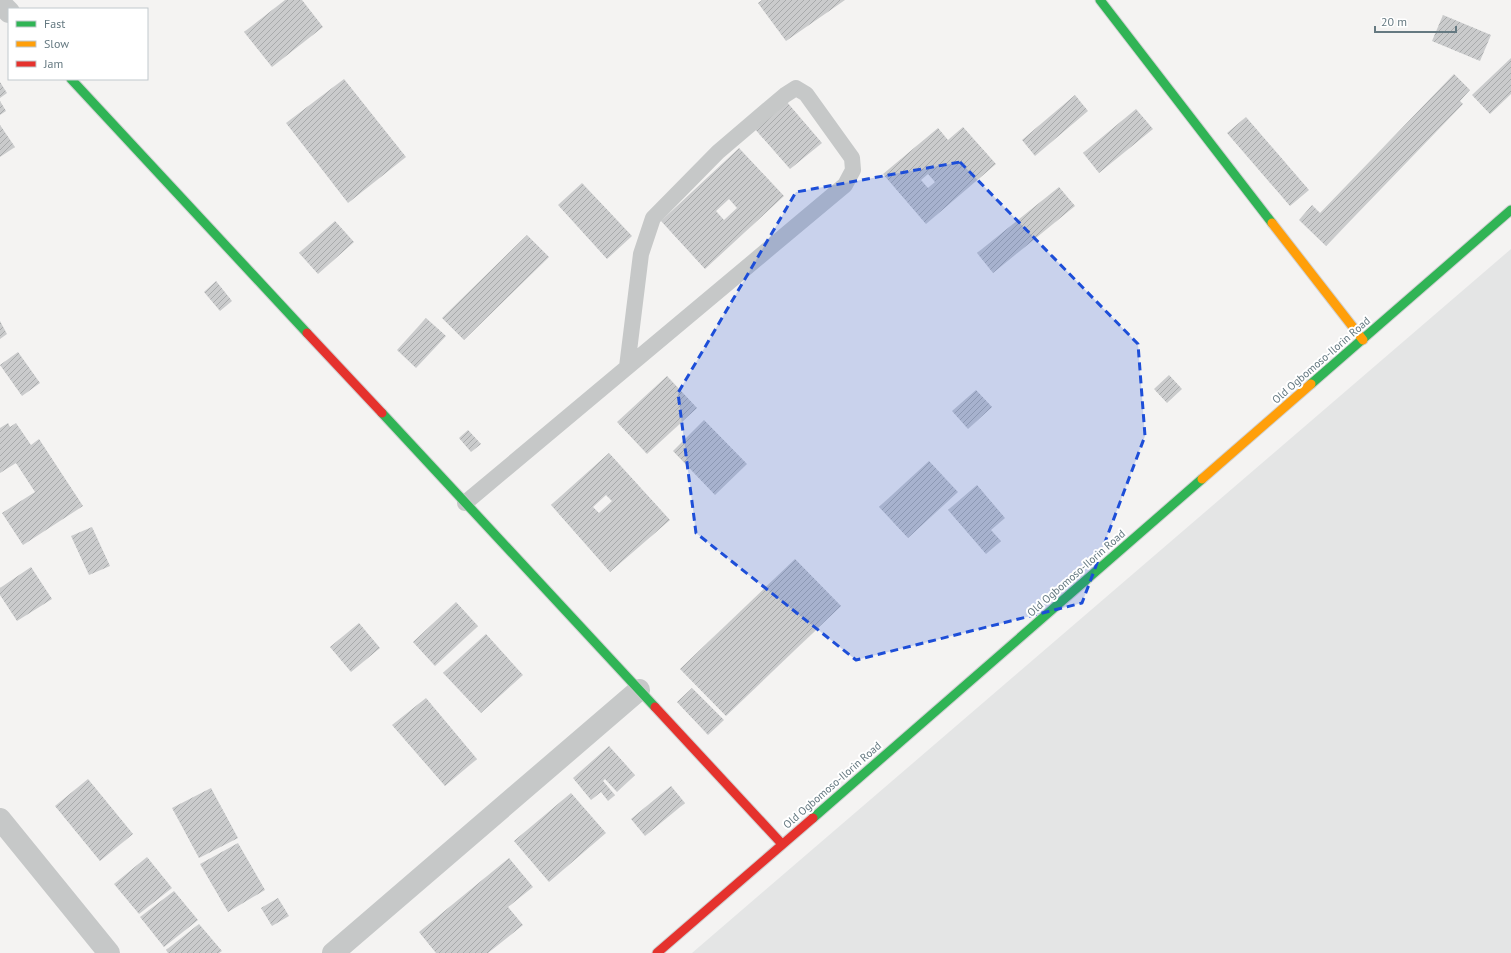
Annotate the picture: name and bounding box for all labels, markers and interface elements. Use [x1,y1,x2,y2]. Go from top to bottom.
legend [8,8,148,80]
scale bar [1375,8,1456,34]
text: 20 m [1381,14,1407,29]
text: Fast [44,16,65,31]
text: Slow [44,36,69,51]
text: Jam [43,56,63,71]
street label: Old Ogbomoso-Ilorin Road [1269,314,1373,406]
street label: Old Ogbomoso-Ilorin Road [1024,527,1128,619]
street label: Old Ogbomoso-Ilorin Road [780,739,884,831]

